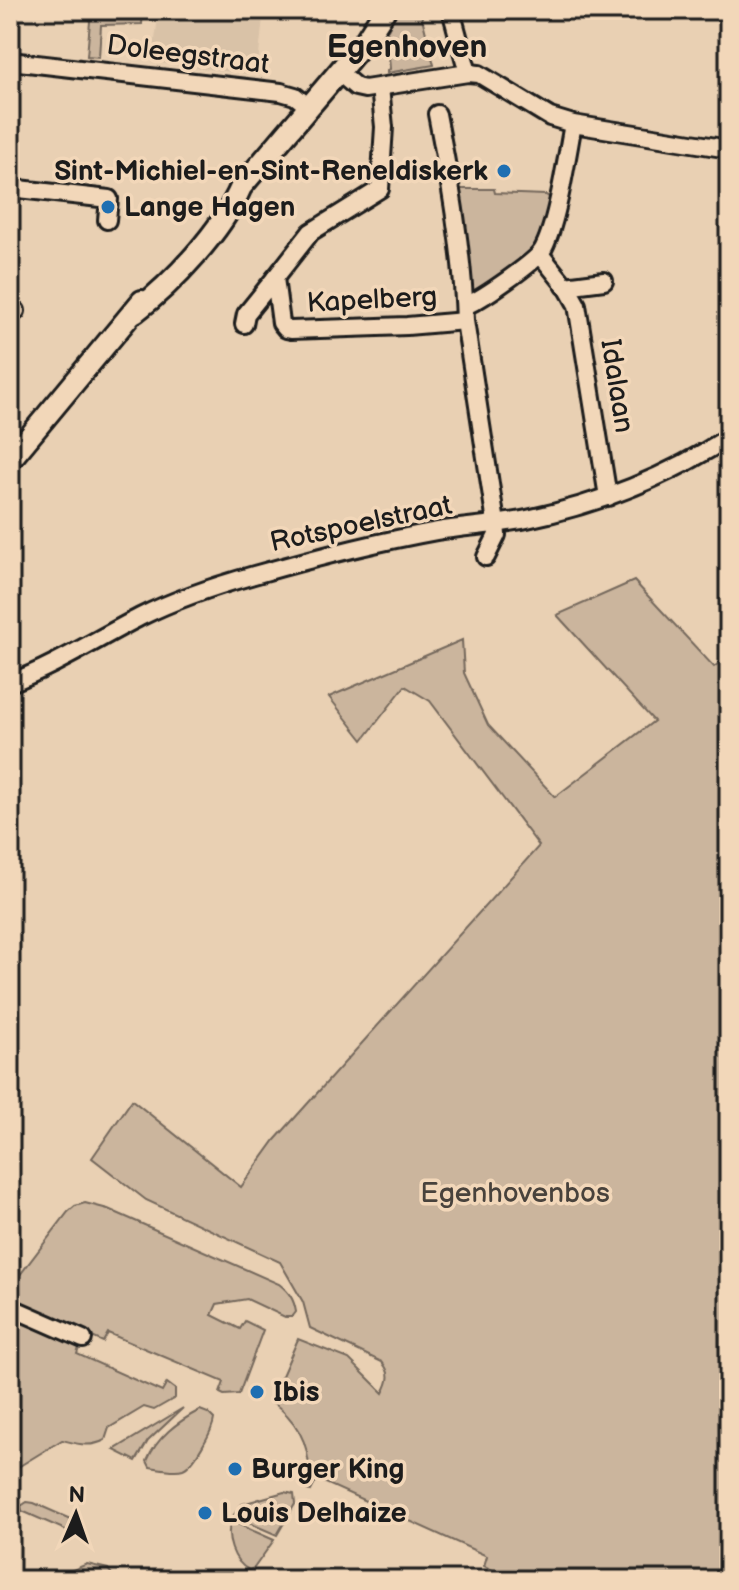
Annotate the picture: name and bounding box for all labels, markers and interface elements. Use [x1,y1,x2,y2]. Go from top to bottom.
district label: Egenhoven [327,28,487,67]
street label: Doleegstraat [105,29,272,81]
place label: Sint-Michiel-en-Sint-Reneldiskerk [54,155,488,188]
marker: Sint-Michiel-en-Sint-Reneldiskerk [495,162,513,180]
place label: Lange Hagen [124,191,295,224]
marker: Lange Hagen [99,198,117,216]
street label: Kapelberg [306,280,438,320]
street label: Idalaan [593,337,641,435]
street label: Rotspoelstraat [267,489,455,559]
park label: Egenhovenbos [420,1177,610,1210]
place label: Ibis [273,1376,320,1409]
marker: Ibis [248,1383,266,1401]
place label: Burger King [251,1453,405,1486]
marker: Burger King [226,1460,244,1478]
north arrow [36,1474,116,1554]
text: N [68,1482,85,1509]
place label: Louis Delhaize [221,1497,407,1530]
marker: Louis Delhaize [196,1504,214,1522]

